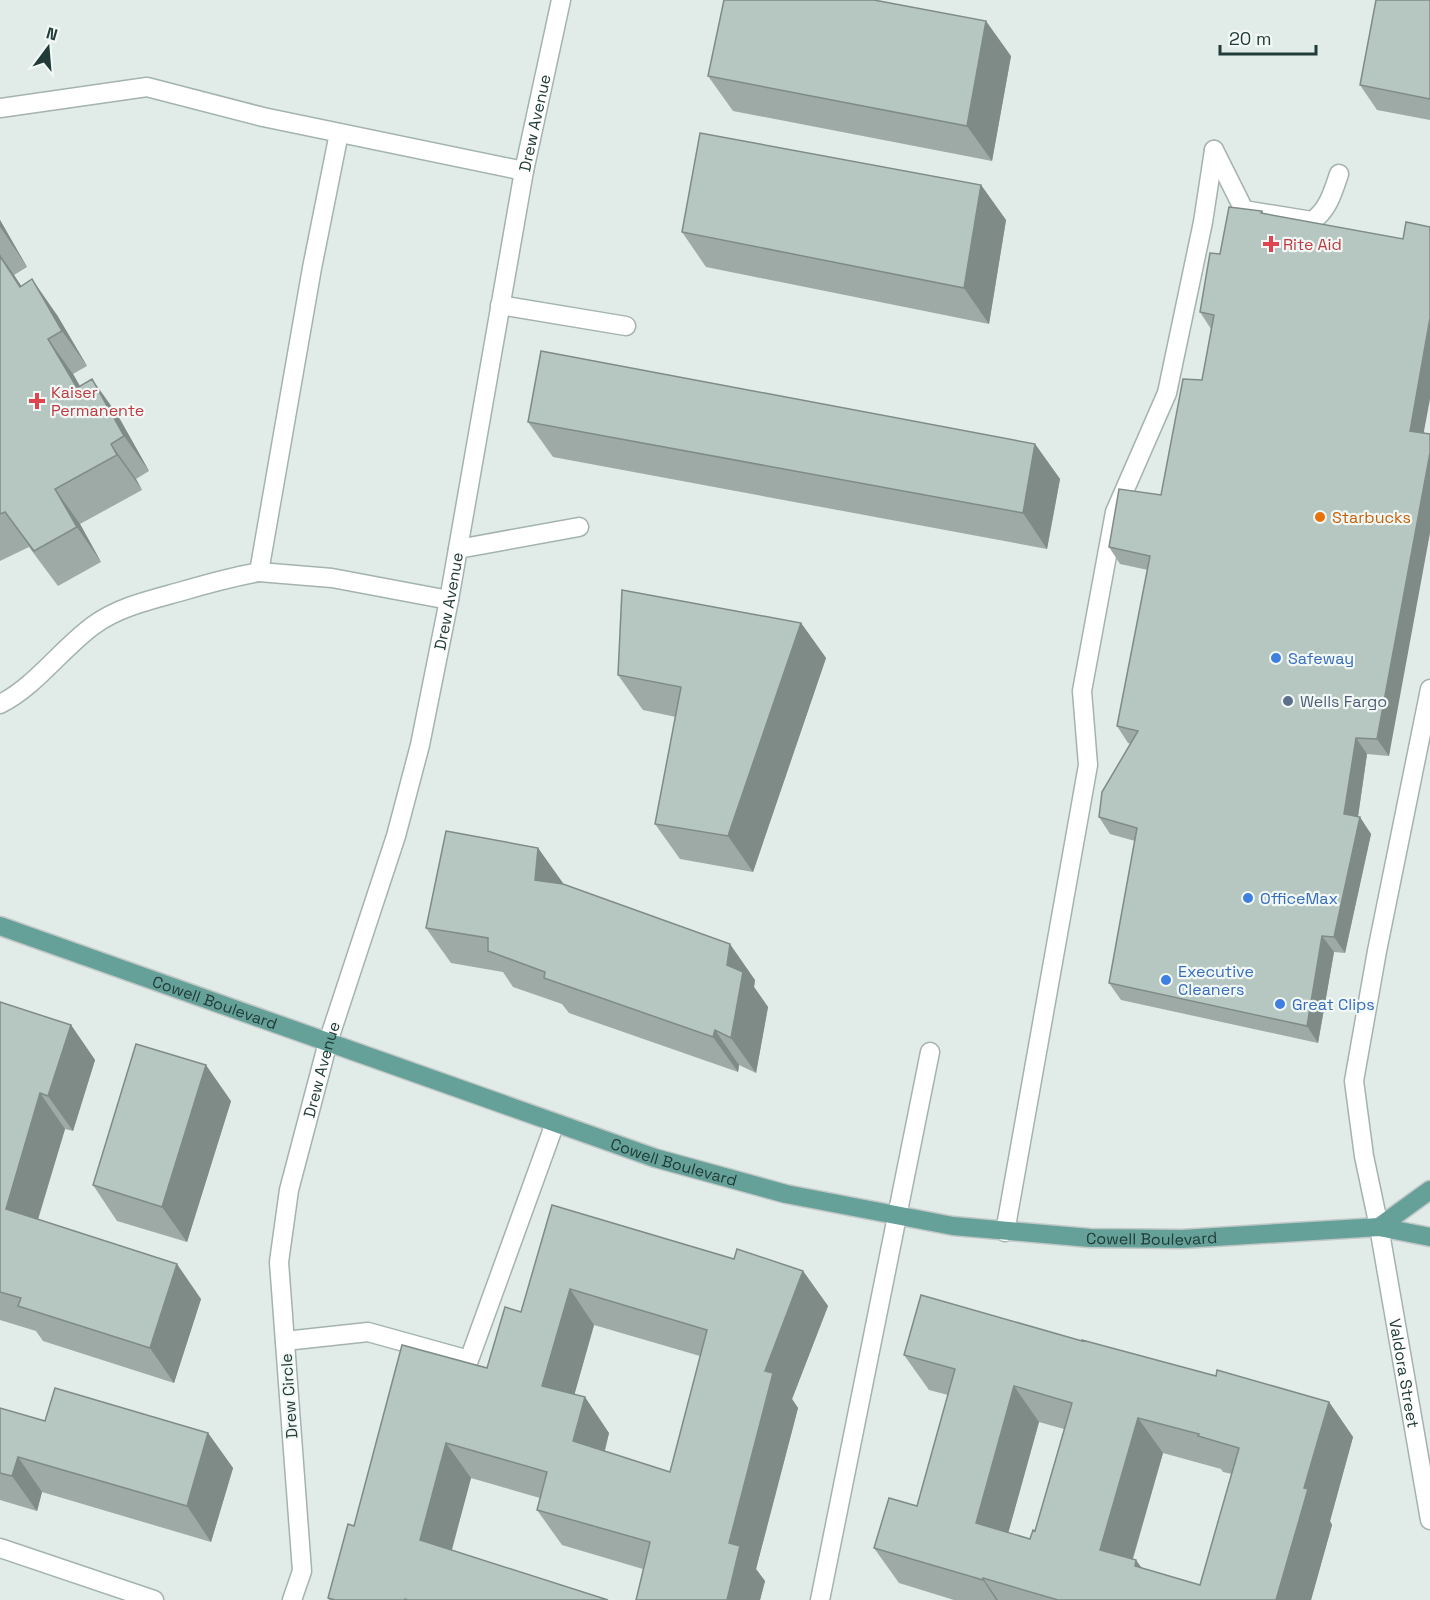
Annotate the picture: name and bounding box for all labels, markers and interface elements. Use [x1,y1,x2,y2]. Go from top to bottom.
north arrow [18,18,78,78]
scale bar [1220,18,1316,56]
text: N [44,22,60,46]
text: 20 m [1229,27,1272,50]
street label: Drew Avenue [514,72,555,173]
place label: Rite Aid [1283,234,1342,255]
marker: Rite Aid [1264,237,1278,251]
place label: Kaiser Permanente [51,382,144,421]
marker: Kaiser Permanente [28,392,46,410]
place label: Starbucks [1332,507,1411,528]
marker: Starbucks [1313,510,1327,524]
street label: Drew Avenue [429,551,468,652]
place label: Safeway [1288,648,1354,669]
marker: Safeway [1269,651,1283,665]
place label: Wells Fargo [1300,691,1387,712]
marker: Wells Fargo [1281,694,1295,708]
place label: OfficeMax [1260,888,1338,909]
marker: OfficeMax [1241,891,1255,905]
place label: Executive Cleaners [1178,961,1254,1000]
street label: Cowell Boulevard [150,970,280,1034]
marker: Executive Cleaners [1159,973,1173,987]
place label: Great Clips [1292,994,1375,1015]
marker: Great Clips [1273,997,1287,1011]
street label: Drew Avenue [298,1019,345,1120]
street label: Cowell Boulevard [608,1133,739,1191]
street label: Cowell Boulevard [1086,1226,1218,1250]
street label: Valdora Street [1385,1317,1424,1430]
street label: Drew Circle [276,1353,302,1439]

